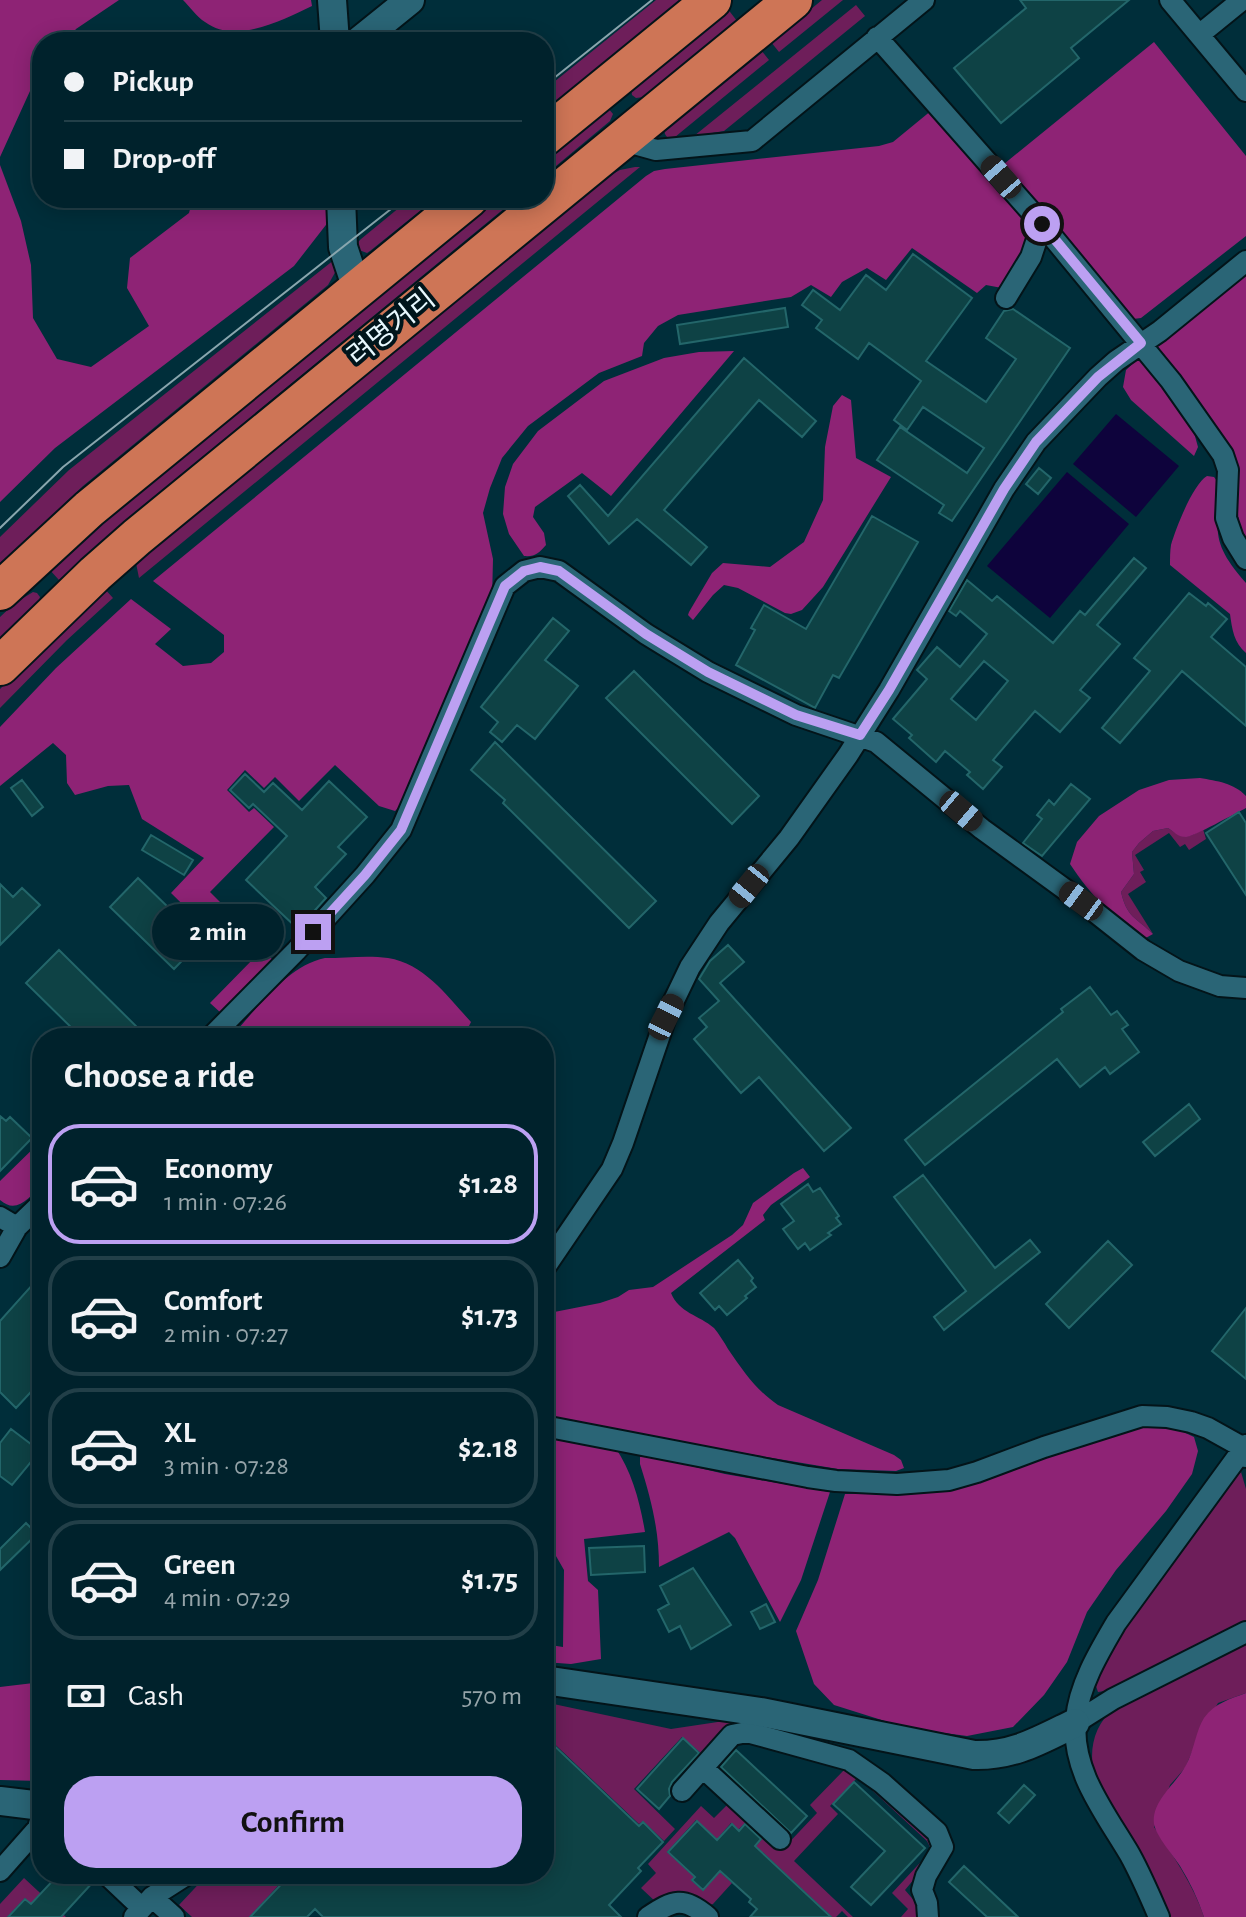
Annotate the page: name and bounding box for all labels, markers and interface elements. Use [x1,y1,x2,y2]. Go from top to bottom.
text: Pickup [112,67,194,97]
text: Drop-off [112,144,215,174]
car [976,151,1026,203]
route start [1024,206,1060,242]
street label: 려명거리 [342,283,441,371]
car [935,786,987,836]
car [725,860,773,912]
car [1055,877,1107,925]
callout: 2 min [153,904,285,960]
route end [295,914,331,950]
text: 2 min [189,919,247,945]
car [645,990,687,1044]
text: Choose a ride [64,1058,254,1094]
icon: car [68,1148,140,1220]
text: Economy [164,1154,273,1184]
text: $1.28 [458,1169,518,1199]
text: 1 min · 07:26 [164,1189,287,1215]
icon: car [68,1280,140,1352]
text: Comfort [164,1286,263,1316]
text: $1.73 [461,1301,518,1331]
text: 2 min · 07:27 [164,1321,288,1347]
icon: car [68,1412,140,1484]
text: XL [164,1418,196,1448]
text: $2.18 [458,1433,518,1463]
text: 3 min · 07:28 [164,1453,289,1479]
icon: car [68,1544,140,1616]
text: Green [164,1550,236,1580]
text: $1.75 [461,1565,518,1595]
text: 4 min · 07:29 [164,1585,290,1611]
icon: cash [64,1674,108,1718]
text: Cash [128,1681,184,1711]
text: 570 m [461,1683,522,1709]
button: Confirm [64,1776,522,1868]

